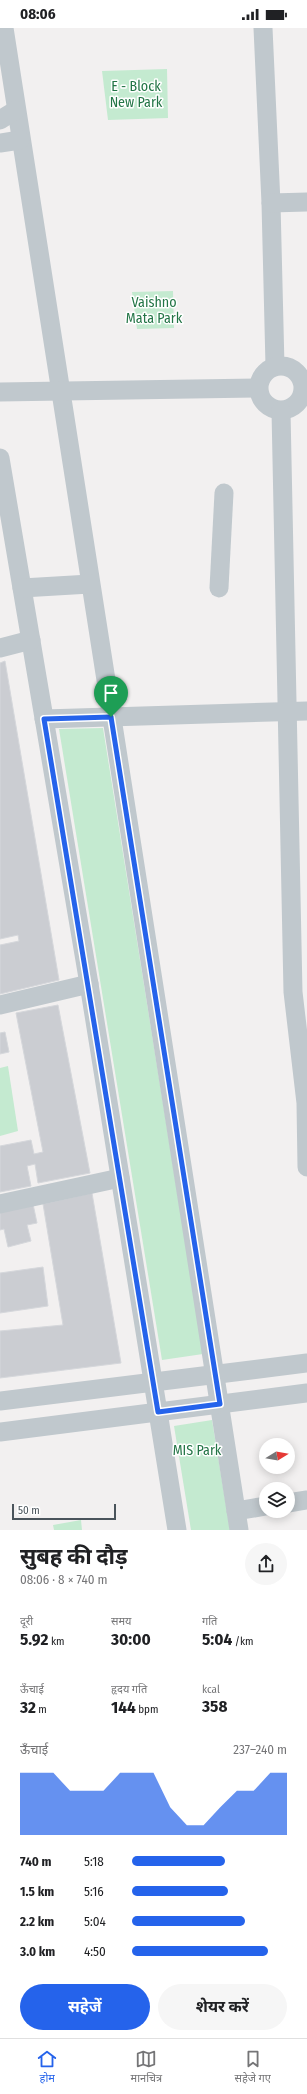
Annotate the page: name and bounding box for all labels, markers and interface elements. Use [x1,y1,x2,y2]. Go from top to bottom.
text: 08:06 [20,5,56,23]
park label: E - Block New Park [110,78,163,111]
park label: Vaishno Mata Park [126,294,183,327]
pin [94,676,128,717]
icon: arrive [100,682,122,704]
north arrow [259,1438,295,1474]
map controls [259,1438,295,1518]
park label: MIS Park [173,1442,222,1459]
button: layers [259,1482,295,1518]
scale bar [12,1502,116,1521]
text: 50 m [18,1504,40,1517]
text: सुबह की दौड़ [20,1543,128,1570]
button: share [245,1543,287,1585]
text: 08:06 · 8 × 740 m [20,1572,108,1587]
text: दूरी [20,1615,33,1628]
text: समय [111,1615,131,1628]
text: गति [202,1615,217,1628]
text: 5.92 [20,1629,48,1650]
text: 30:00 [111,1629,151,1650]
text: 5:04 [202,1629,232,1650]
text: km [48,1635,64,1648]
text: /km [232,1635,254,1648]
text: ऊँचाई [20,1683,44,1696]
text: हृदय गति [111,1683,147,1696]
text: kcal [202,1683,220,1696]
text: 358 [202,1696,227,1717]
text: 32 [20,1697,36,1718]
text: 144 [111,1697,136,1718]
text: m [36,1703,47,1716]
text: bpm [136,1703,158,1716]
text: ऊँचाई [20,1742,48,1757]
text: 237–240 m [233,1742,287,1757]
text: 740 m [20,1854,52,1869]
text: 5:18 [84,1854,104,1869]
text: 1.5 km [20,1884,54,1899]
text: 5:16 [84,1884,104,1899]
text: 2.2 km [20,1914,54,1929]
text: 5:04 [84,1914,106,1929]
text: 3.0 km [20,1944,55,1959]
text: 4:50 [84,1944,106,1959]
button: सहेजें [20,1984,150,2030]
button: शेयर करें [158,1984,287,2030]
tab: होम [36,2048,58,2086]
tab: मानचित्र [131,2048,162,2086]
tab: सहेजे गए [234,2048,271,2086]

